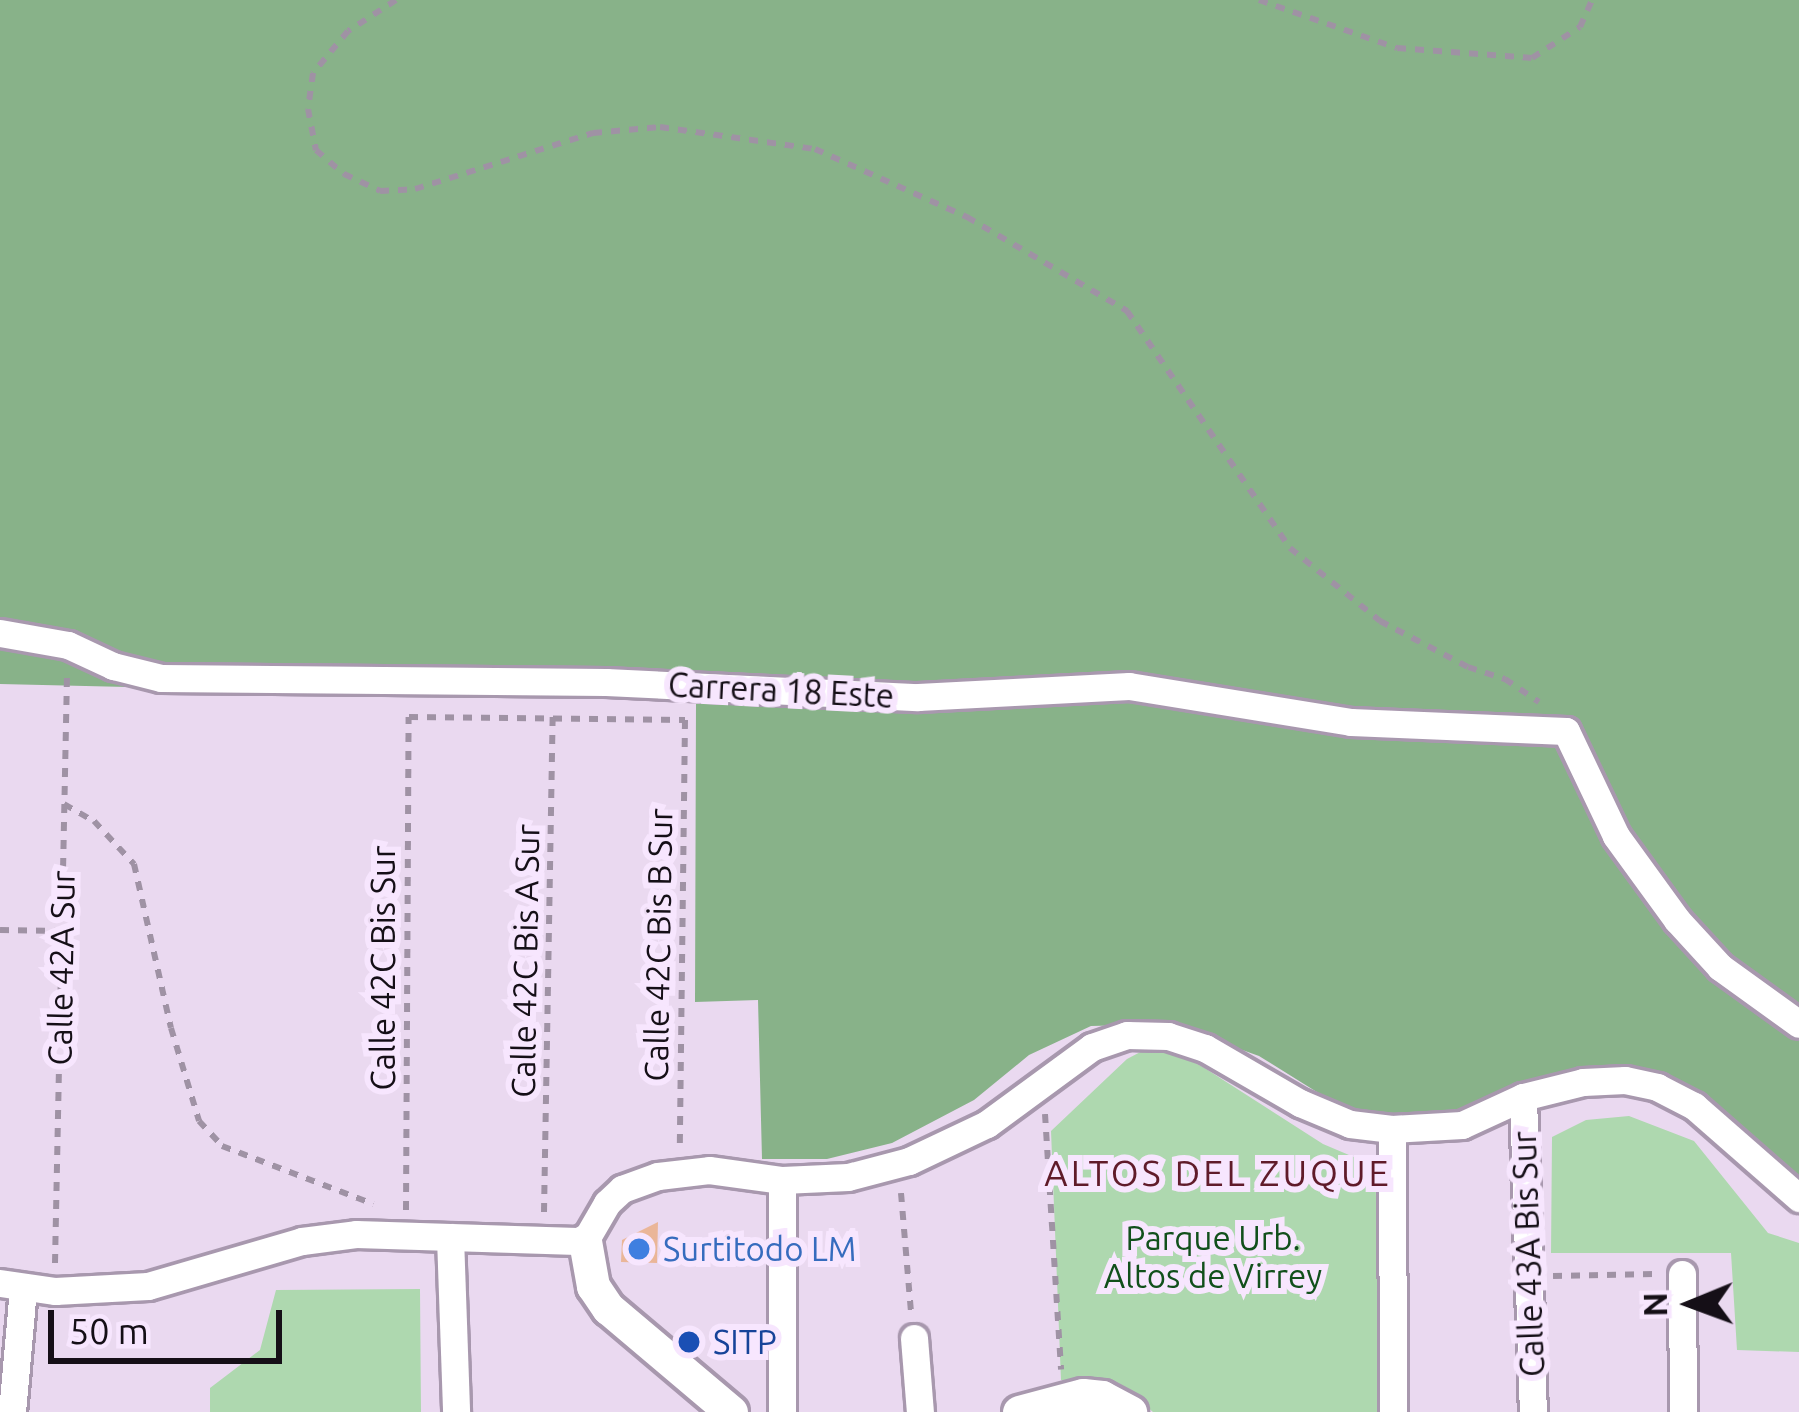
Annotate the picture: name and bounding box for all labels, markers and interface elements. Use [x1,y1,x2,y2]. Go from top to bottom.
street label: Carrera 18 Este [667,664,895,716]
street label: Calle 42C Bis B Sur [636,808,680,1082]
street label: Calle 42C Bis A Sur [503,824,547,1098]
street label: Calle 42C Bis Sur [363,846,403,1090]
street label: Calle 42A Sur [39,870,83,1066]
street label: Calle 43A Bis Sur [1504,1130,1552,1378]
district label: ALTOS DEL ZUQUE [1044,1151,1392,1195]
park label: Parque Urb. Altos de Virrey [1104,1218,1322,1296]
place label: Surtitodo LM [663,1229,856,1269]
marker: Surtitodo LM [626,1236,652,1262]
north arrow [1631,1244,1751,1364]
scale bar [54,1286,288,1360]
text: N [1636,1292,1673,1317]
text: 50 m [69,1310,149,1351]
place label: SITP [713,1322,777,1362]
marker: SITP [676,1329,702,1355]

